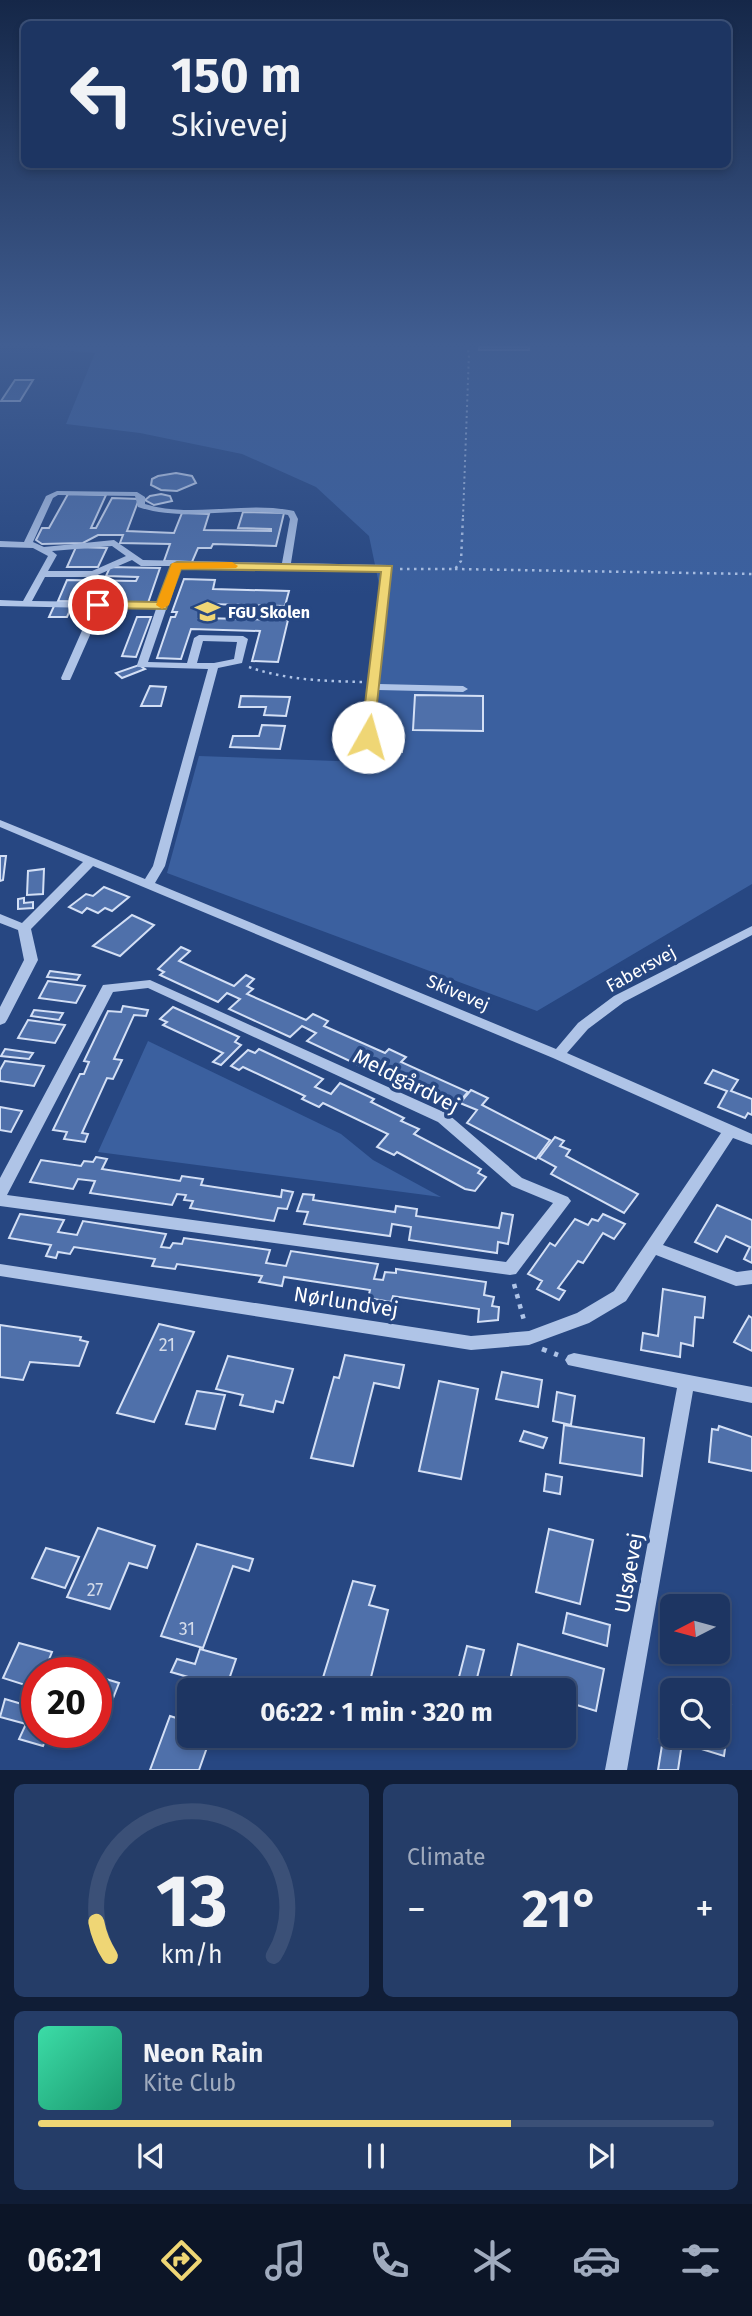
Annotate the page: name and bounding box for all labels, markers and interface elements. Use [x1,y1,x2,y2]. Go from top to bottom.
text: 150 m [171,46,302,105]
icon: left [56,49,147,140]
text: Skivevej [171,106,289,144]
pin [68,575,128,635]
icon: arrive [79,586,117,624]
school or university icon: FGU Skolen [194,598,222,626]
place label: FGU Skolen [228,603,310,622]
position arrow [331,700,405,774]
street label: Fabersvej [602,941,680,997]
street label: Skivevej [423,970,493,1016]
street label: Meldgårdvej [348,1043,464,1119]
street label: Nørlundvej [292,1281,400,1323]
house number: 21 [159,1334,175,1356]
street label: Ulsøevej [609,1531,649,1615]
house number: 27 [87,1579,103,1601]
north arrow [660,1594,730,1664]
map controls [660,1594,730,1748]
house number: 31 [179,1618,195,1640]
speed limit sign: 20 [21,1657,112,1748]
button: search [660,1678,730,1748]
text: 06:22 · 1 min · 320 m [260,1697,493,1728]
text: Climate [407,1843,486,1871]
text: 13 [156,1859,227,1946]
text: 21° [522,1878,599,1941]
text: − [407,1886,426,1932]
text: + [695,1886,714,1932]
text: km/h [161,1940,222,1970]
text: Neon Rain [143,2038,263,2069]
text: Kite Club [143,2069,236,2097]
icon: previous [132,2137,170,2175]
icon: pause [357,2137,395,2175]
icon: next [582,2137,620,2175]
icon: directions [157,2236,206,2285]
icon: music [261,2236,310,2285]
icon: phone [365,2236,414,2285]
icon: climate [468,2236,517,2285]
icon: car [572,2236,621,2285]
icon: filters [676,2236,725,2285]
text: 06:21 [27,2241,102,2279]

